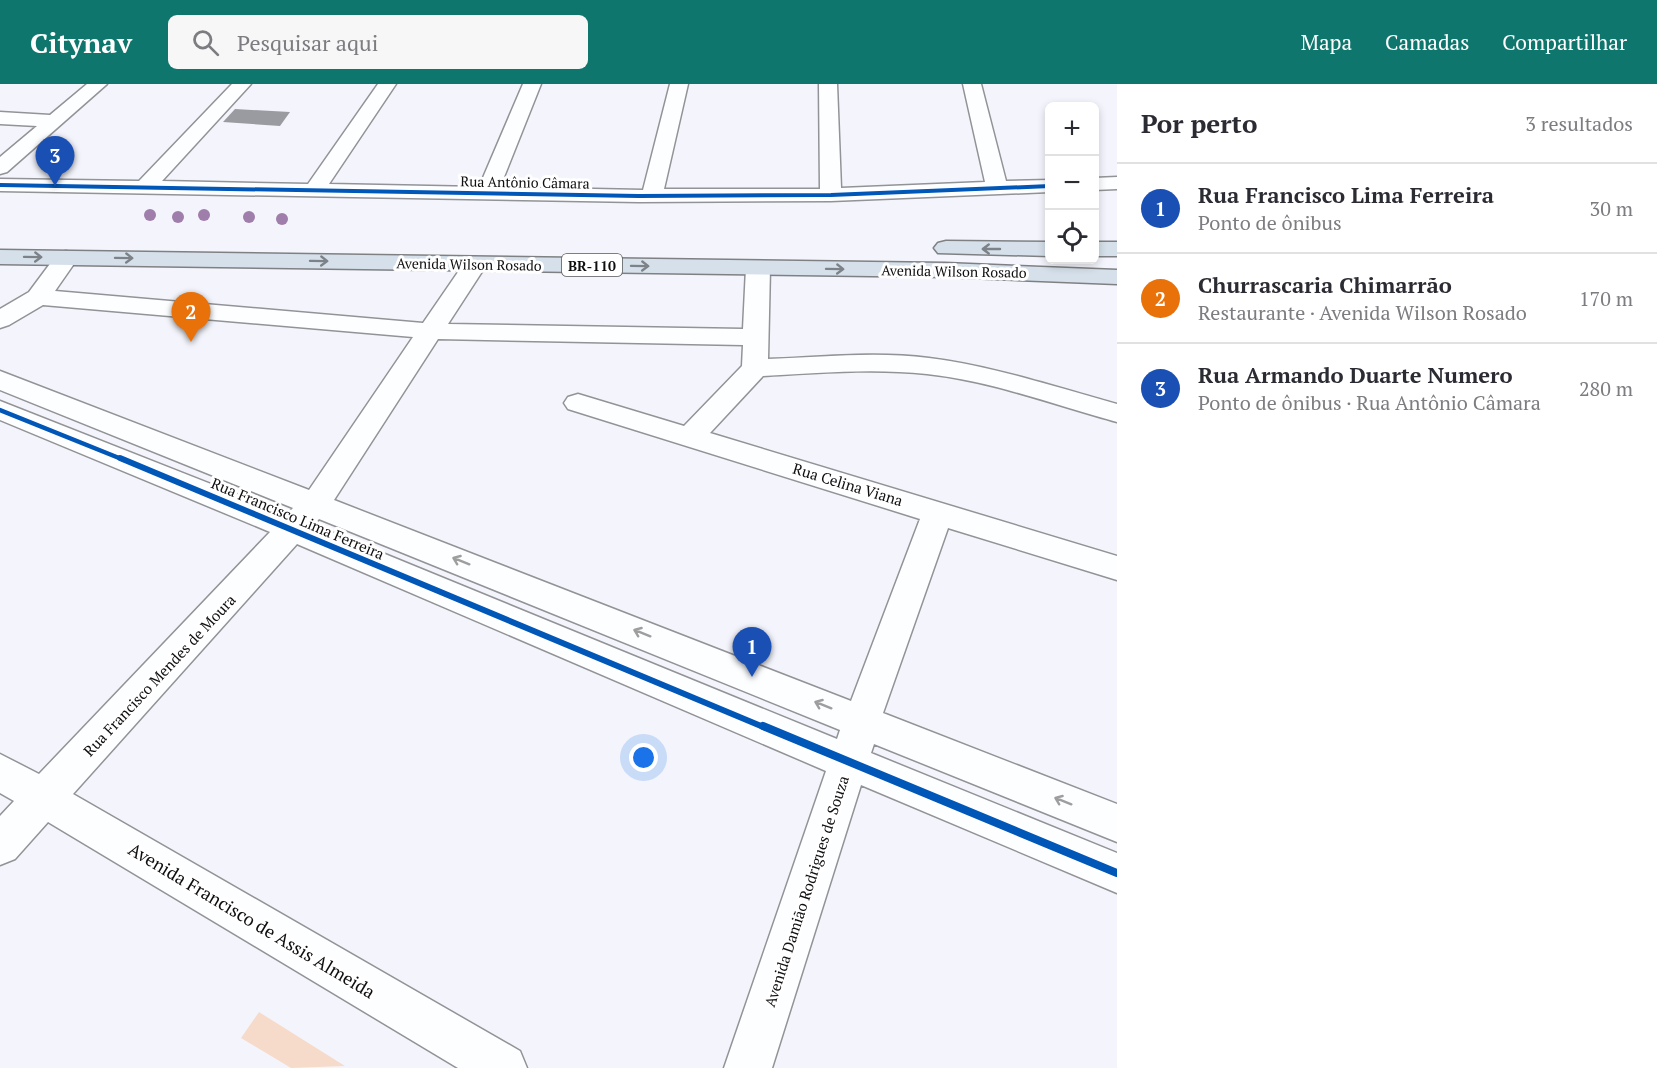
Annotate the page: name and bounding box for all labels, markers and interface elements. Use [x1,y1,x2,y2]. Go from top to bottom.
search box [168,15,588,69]
text: Citynav [30,24,132,61]
icon: search [189,26,222,59]
text: Pesquisar aqui [237,28,378,57]
text: Mapa [1301,28,1352,56]
text: Camadas [1385,28,1469,56]
text: Compartilhar [1502,28,1627,56]
map controls [1045,102,1099,264]
button: + [1045,102,1099,156]
text: Por perto [1141,106,1257,140]
text: 3 resultados [1525,110,1633,137]
pin: 3 [36,136,74,186]
button: − [1045,156,1099,210]
street label: Rua Antônio Câmara [460,171,590,193]
text: Rua Francisco Lima Ferreira [1198,180,1494,209]
text: 1 [1155,195,1166,222]
text: 30 m [1590,195,1633,222]
text: Ponto de ônibus [1198,209,1342,236]
button: locate [1045,210,1099,264]
one-way arrow [982,243,1002,254]
one-way arrow [22,251,42,263]
one-way arrow [114,253,134,264]
street label: Avenida Wilson Rosado [396,253,542,275]
road number: BR-110 [562,254,622,276]
one-way arrow [309,256,329,267]
one-way arrow [630,260,650,272]
street label: Avenida Wilson Rosado [881,260,1027,282]
one-way arrow [825,263,845,275]
text: Churrascaria Chimarrão [1198,270,1452,299]
text: 2 [1155,285,1166,312]
text: 170 m [1579,285,1633,312]
pin: 2 [172,292,210,342]
text: Restaurante · Avenida Wilson Rosado [1198,299,1527,326]
text: Rua Armando Duarte Numero [1198,360,1513,389]
text: 3 [1155,375,1166,402]
text: 280 m [1579,375,1633,402]
text: Ponto de ônibus · Rua Antônio Câmara [1198,389,1541,416]
street label: Rua Celina Viana [791,458,906,510]
street label: Rua Francisco Lima Ferreira [208,472,388,564]
one-way arrow [452,555,471,566]
street label: Rua Francisco Mendes de Moura [78,589,240,760]
one-way arrow [633,627,652,638]
pin: 1 [732,628,771,677]
one-way arrow [814,699,833,710]
your location [629,743,658,772]
street label: Avenida Damião Rodrigues de Souza [759,772,853,1009]
one-way arrow [1054,795,1072,806]
street label: Avenida Francisco de Assis Almeida [124,837,380,1003]

